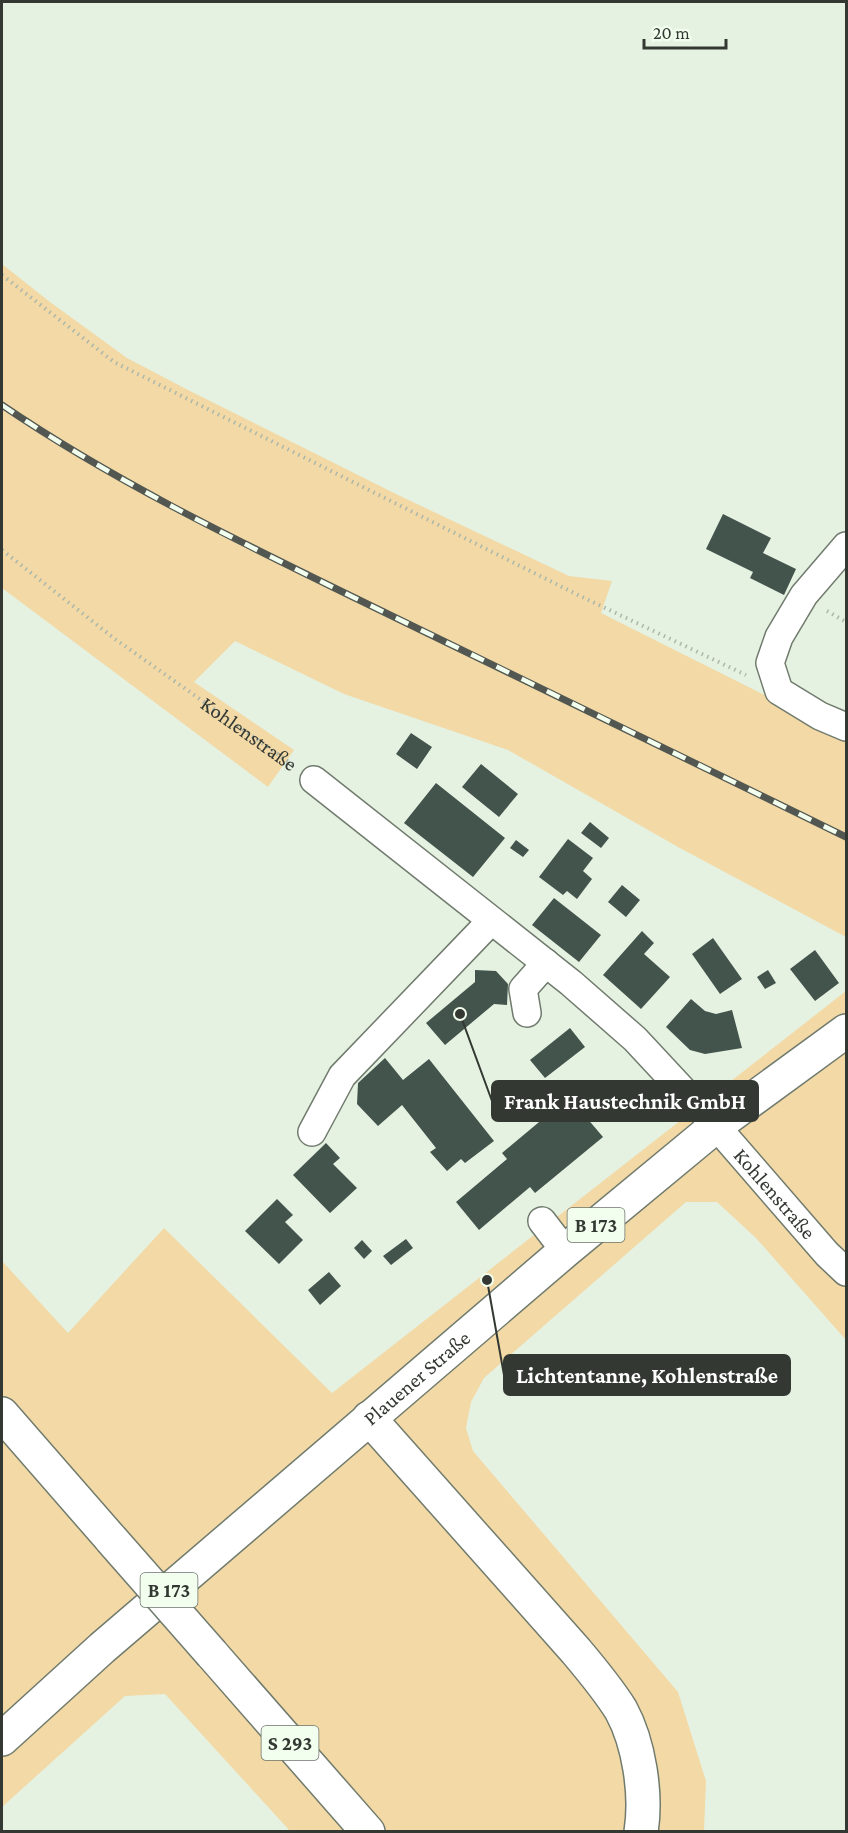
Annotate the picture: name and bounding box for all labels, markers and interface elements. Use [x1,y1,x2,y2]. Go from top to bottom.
scale bar [644,12,726,50]
text: 20 m [653,23,690,43]
street label: Kohlenstraße [196,692,302,776]
callout: Frank Haustechnik GmbH [492,1081,758,1121]
text: Frank Haustechnik GmbH [504,1089,746,1114]
street label: Kohlenstraße [729,1143,821,1244]
road number: B 173 [568,1208,624,1242]
street label: Plauener Straße [359,1326,475,1430]
callout: Lichtentanne, Kohlenstraße [504,1355,790,1395]
text: Lichtentanne, Kohlenstraße [516,1363,778,1388]
road number: B 173 [140,1573,198,1607]
road number: S 293 [262,1726,318,1760]

